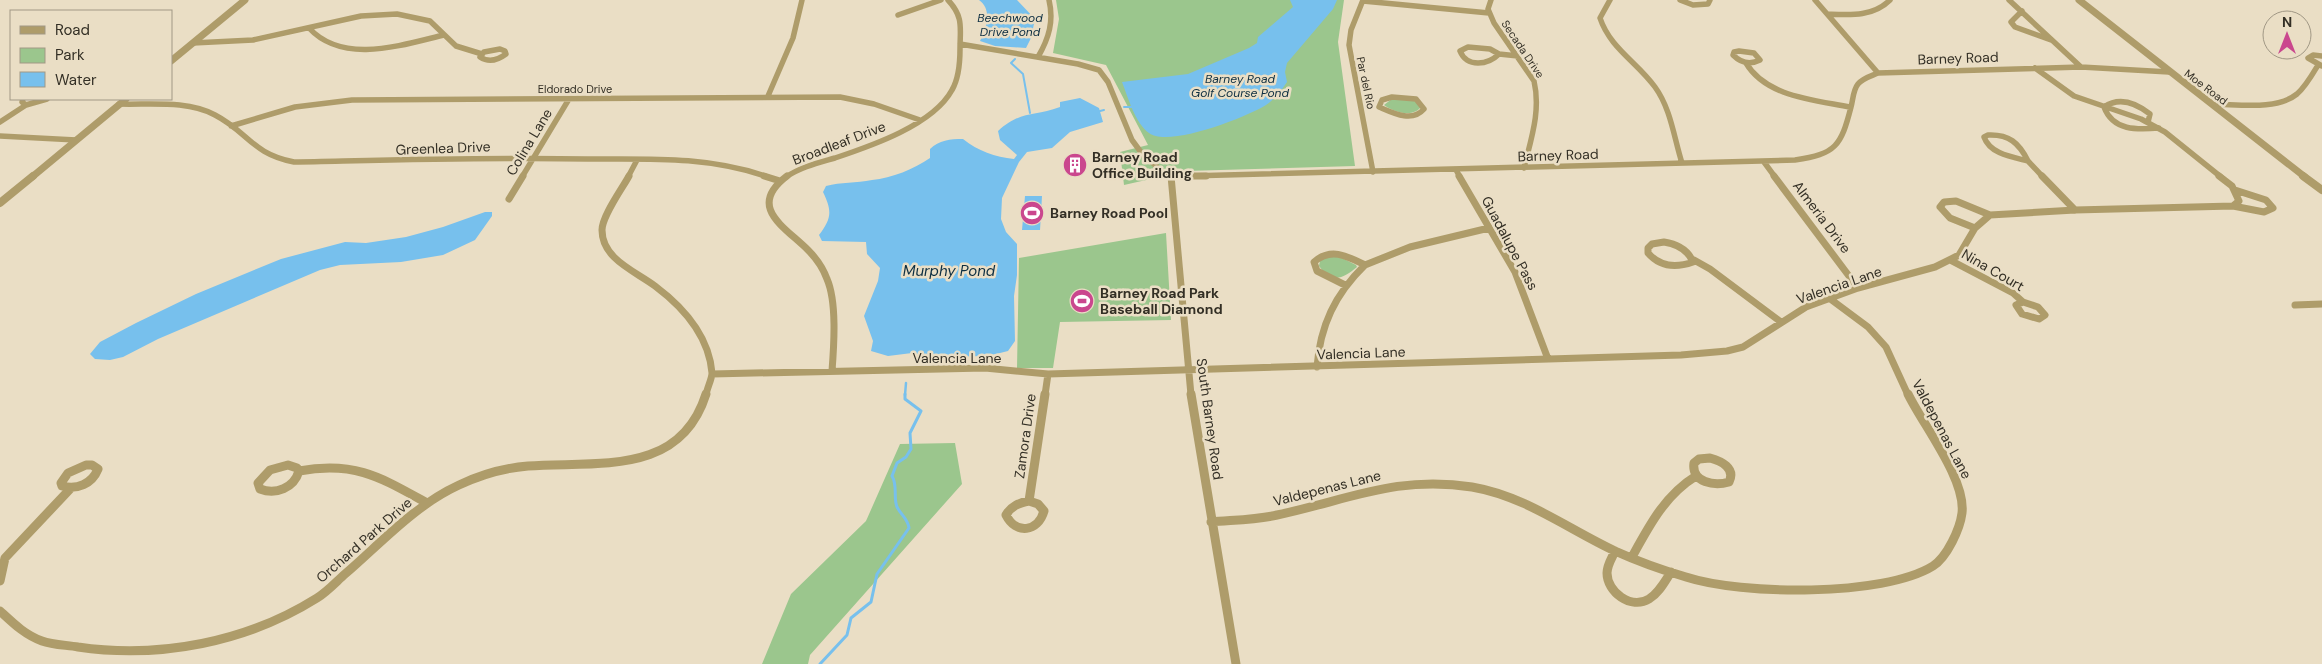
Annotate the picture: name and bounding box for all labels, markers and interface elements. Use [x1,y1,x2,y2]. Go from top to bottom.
legend [10,10,172,100]
water label: Beechwood Drive Pond [977,10,1043,40]
north arrow [2262,10,2312,60]
text: N [2282,13,2292,31]
street label: Secada Drive [1499,17,1547,81]
text: Road [55,20,90,40]
text: Park [55,45,85,65]
street label: Barney Road [1917,48,1999,68]
street label: Par del Rio [1354,55,1378,111]
street label: Moe Road [2182,66,2230,108]
text: Water [55,70,97,90]
water label: Barney Road Golf Course Pond [1191,71,1289,101]
street label: Eldorado Drive [538,82,612,96]
street label: Colina Lane [502,105,556,179]
street label: Broadleaf Drive [790,117,888,169]
street label: Greenlea Drive [395,137,491,159]
street label: Barney Road [1517,145,1599,165]
place label: Barney Road Office Building [1092,148,1192,182]
building icon: Barney Road Office Building [1062,152,1088,178]
street label: Almeria Drive [1789,177,1855,257]
street label: Guadalupe Pass [1478,193,1542,293]
sports icon: Barney Road Pool [1019,200,1045,226]
place label: Barney Road Pool [1050,204,1168,222]
street label: Nina Court [1958,245,2028,295]
water label: Murphy Pond [903,261,996,281]
street label: Valencia Lane [1794,262,1884,308]
place label: Barney Road Park Baseball Diamond [1100,284,1223,318]
sports icon: Barney Road Park Baseball Diamond [1069,288,1095,314]
street label: Valencia Lane [1316,342,1406,364]
street label: Valencia Lane [913,349,1002,367]
street label: South Barney Road [1193,357,1227,481]
street label: Valdepenas Lane [1908,376,1976,482]
street label: Zamora Drive [1010,392,1040,480]
street label: Valdepenas Lane [1271,466,1383,510]
street label: Orchard Park Drive [312,493,416,587]

